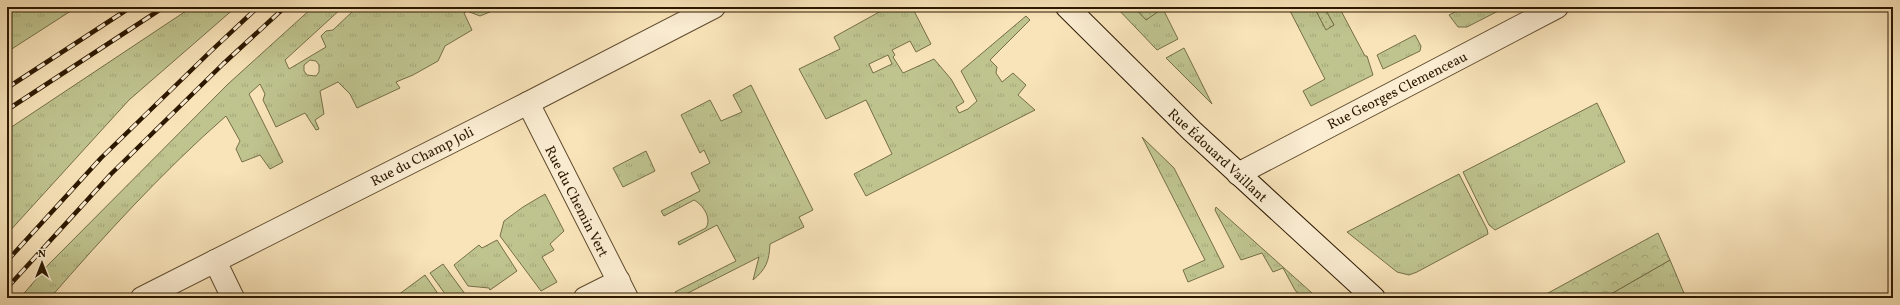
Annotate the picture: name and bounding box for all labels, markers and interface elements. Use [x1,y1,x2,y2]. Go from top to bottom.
street label: Rue Georges Clemenceau [1324,48,1471,135]
street label: Rue Édouard Vaillant [1163,105,1271,207]
street label: Rue du Champ Joli [368,123,478,192]
street label: Rue du Chemin Vert [539,143,612,261]
north arrow [22,243,62,283]
text: N [38,247,46,262]

